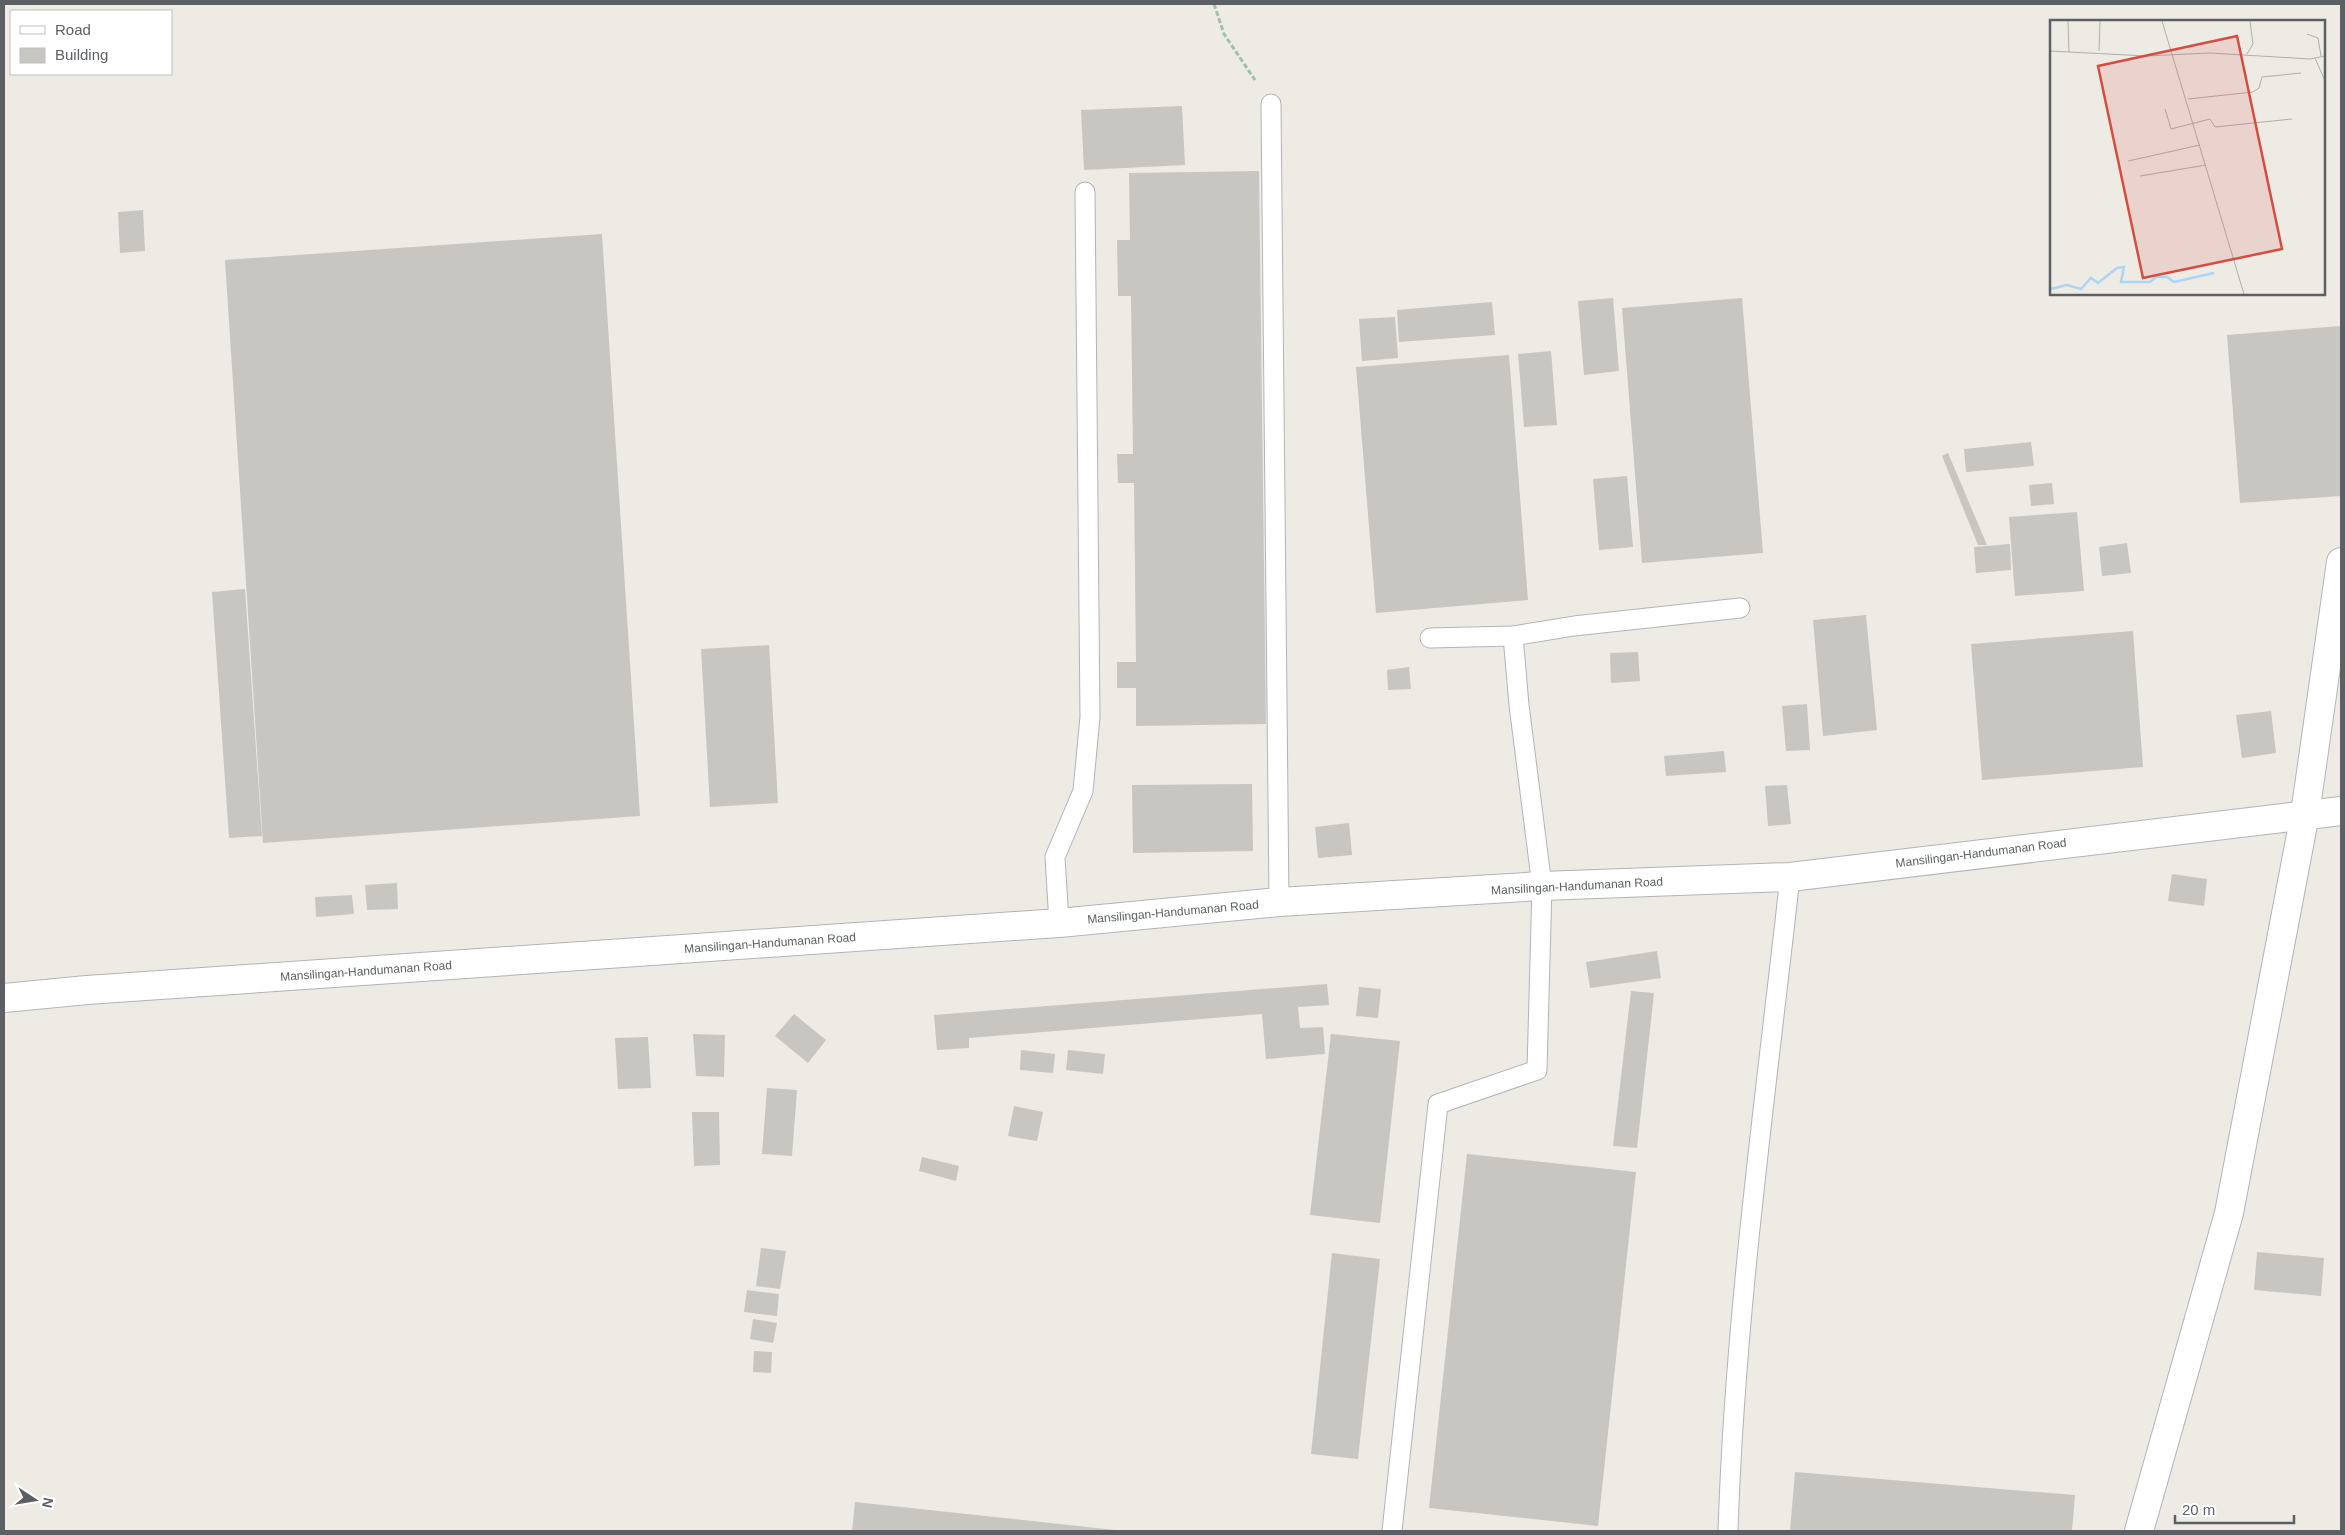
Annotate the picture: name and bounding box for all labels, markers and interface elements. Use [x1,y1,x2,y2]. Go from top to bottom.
legend [10,10,172,75]
inset map [2050,20,2325,295]
text: Road [55,21,91,38]
text: Building [55,46,108,63]
street label: Mansilingan-Handumanan Road [1895,836,2067,870]
street label: Mansilingan-Handumanan Road [1491,875,1663,897]
street label: Mansilingan-Handumanan Road [1087,898,1259,926]
street label: Mansilingan-Handumanan Road [684,930,856,956]
street label: Mansilingan-Handumanan Road [280,958,452,984]
north arrow [10,1475,60,1525]
scale bar [2175,1492,2294,1524]
text: N [39,1496,57,1509]
text: 20 m [2182,1501,2215,1518]

